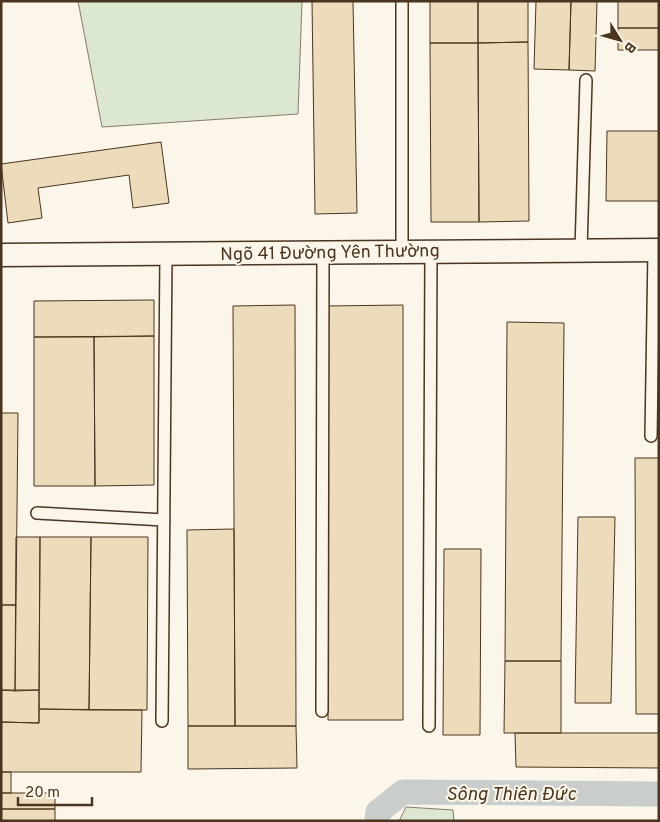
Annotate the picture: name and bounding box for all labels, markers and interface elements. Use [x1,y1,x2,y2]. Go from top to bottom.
north arrow [595,15,645,65]
text: B [619,38,639,56]
street label: Ngõ 41 Đường Yên Thường [220,240,440,267]
scale bar [18,774,91,806]
water label: Sông Thiên Đức [446,783,577,807]
text: 20 m [25,784,60,803]

